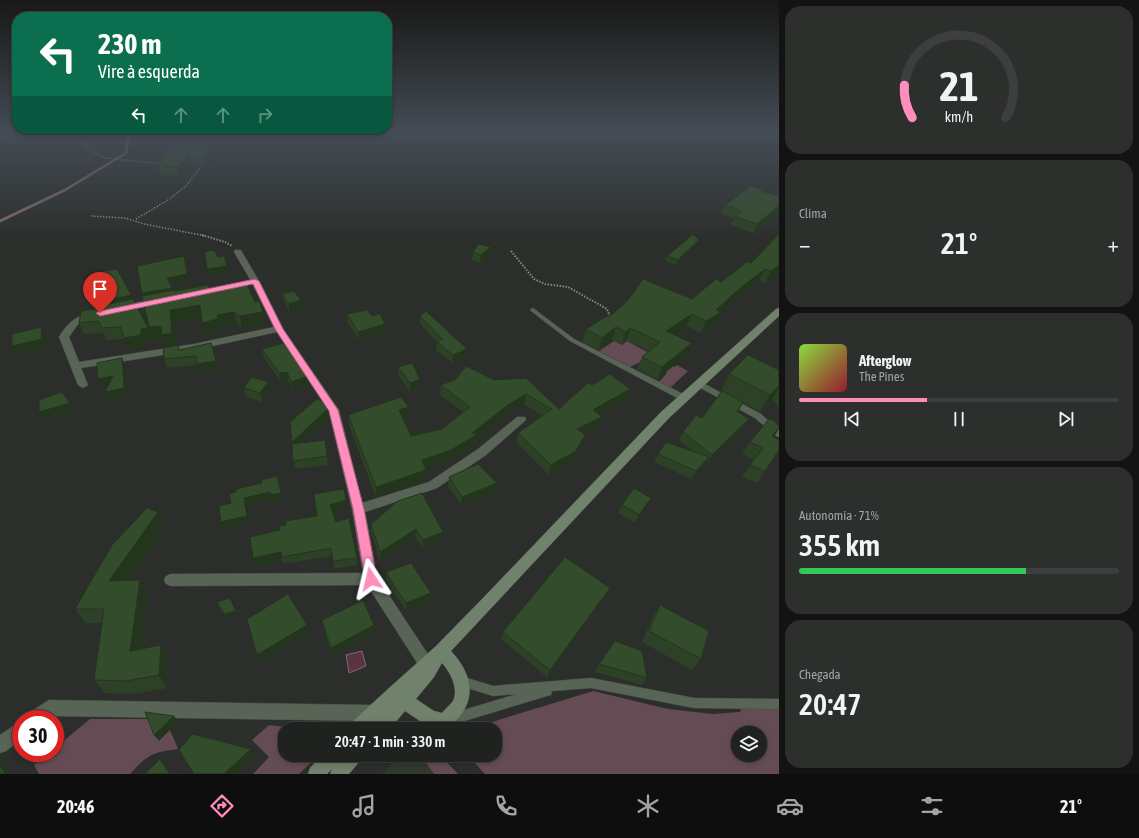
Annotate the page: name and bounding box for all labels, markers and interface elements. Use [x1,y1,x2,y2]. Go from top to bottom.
icon: left [32,28,84,80]
text: 230 m [98,28,161,60]
text: Vire à esquerda [98,61,200,82]
text: 21 [939,62,979,110]
icon: left [128,104,150,126]
icon: ahead [170,104,192,126]
icon: ahead [212,104,234,126]
icon: right [254,104,276,126]
text: km/h [945,108,973,124]
text: Clima [799,206,827,221]
text: 21° [941,226,977,260]
text: − [799,231,810,257]
text: + [1108,231,1119,257]
pin [83,272,117,313]
icon: arrive [89,278,111,300]
text: Afterglow [859,352,912,369]
text: The Pines [859,369,904,384]
icon: previous [841,408,863,430]
icon: pause [948,408,970,430]
icon: next [1055,408,1077,430]
text: Autonomia · 71% [799,508,879,523]
text: 355 km [799,528,880,562]
position arrow [350,558,392,600]
text: Chegada [799,667,841,682]
text: 20:47 [799,687,861,721]
speed limit sign: 30 [12,710,64,762]
map controls [731,726,767,762]
button: layers [731,726,767,762]
text: 20:47 · 1 min · 330 m [335,733,445,750]
icon: directions [208,792,236,820]
icon: music [350,792,378,820]
icon: phone [492,792,520,820]
icon: climate [634,792,662,820]
icon: car [776,792,804,820]
icon: filters [918,792,946,820]
text: 20:46 [57,796,94,817]
text: 21° [1060,796,1082,817]

